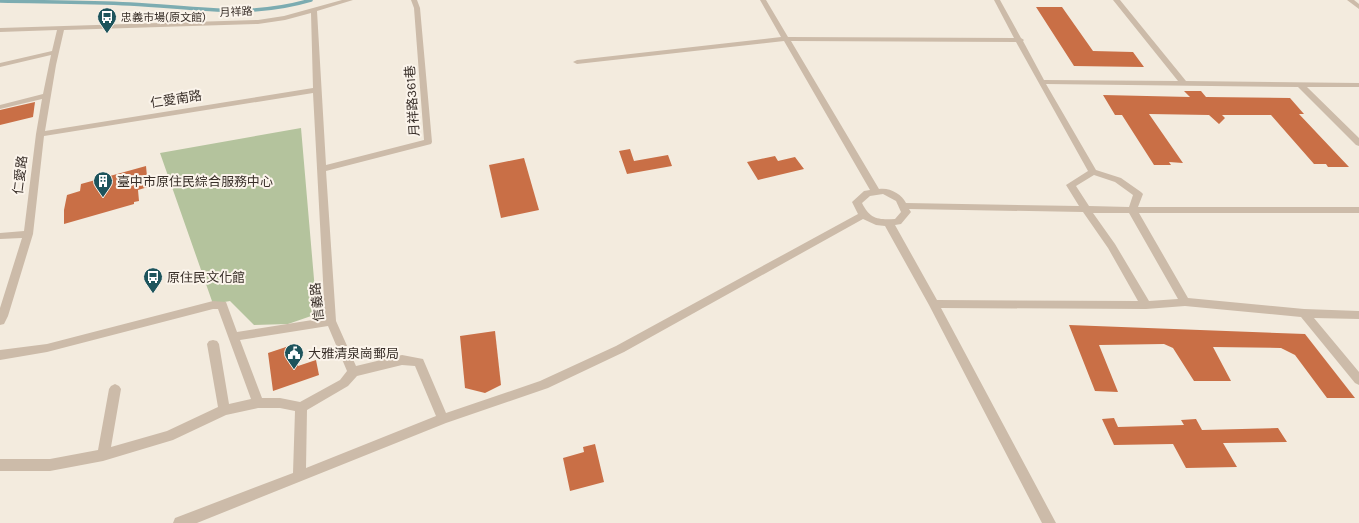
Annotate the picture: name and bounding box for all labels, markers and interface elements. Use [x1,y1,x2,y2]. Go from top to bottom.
street label: 月祥路 [219,5,253,19]
bus stop icon: 忠義市場(原文館) [96,6,118,34]
place label: 忠義市場(原文館) [121,11,206,24]
street label: 月祥路361巷 [402,65,422,137]
street label: 仁愛南路 [149,88,203,110]
street label: 仁愛路 [10,155,30,195]
building icon: 臺中市原住民綜合服務中心 [92,170,114,198]
place label: 臺中市原住民綜合服務中心 [117,174,273,189]
bus stop icon: 原住民文化館 [142,266,164,294]
place label: 原住民文化館 [167,270,245,285]
street label: 信義路 [308,282,326,322]
public building icon: 大雅清泉崗郵局 [283,342,305,370]
place label: 大雅清泉崗郵局 [308,346,399,361]

